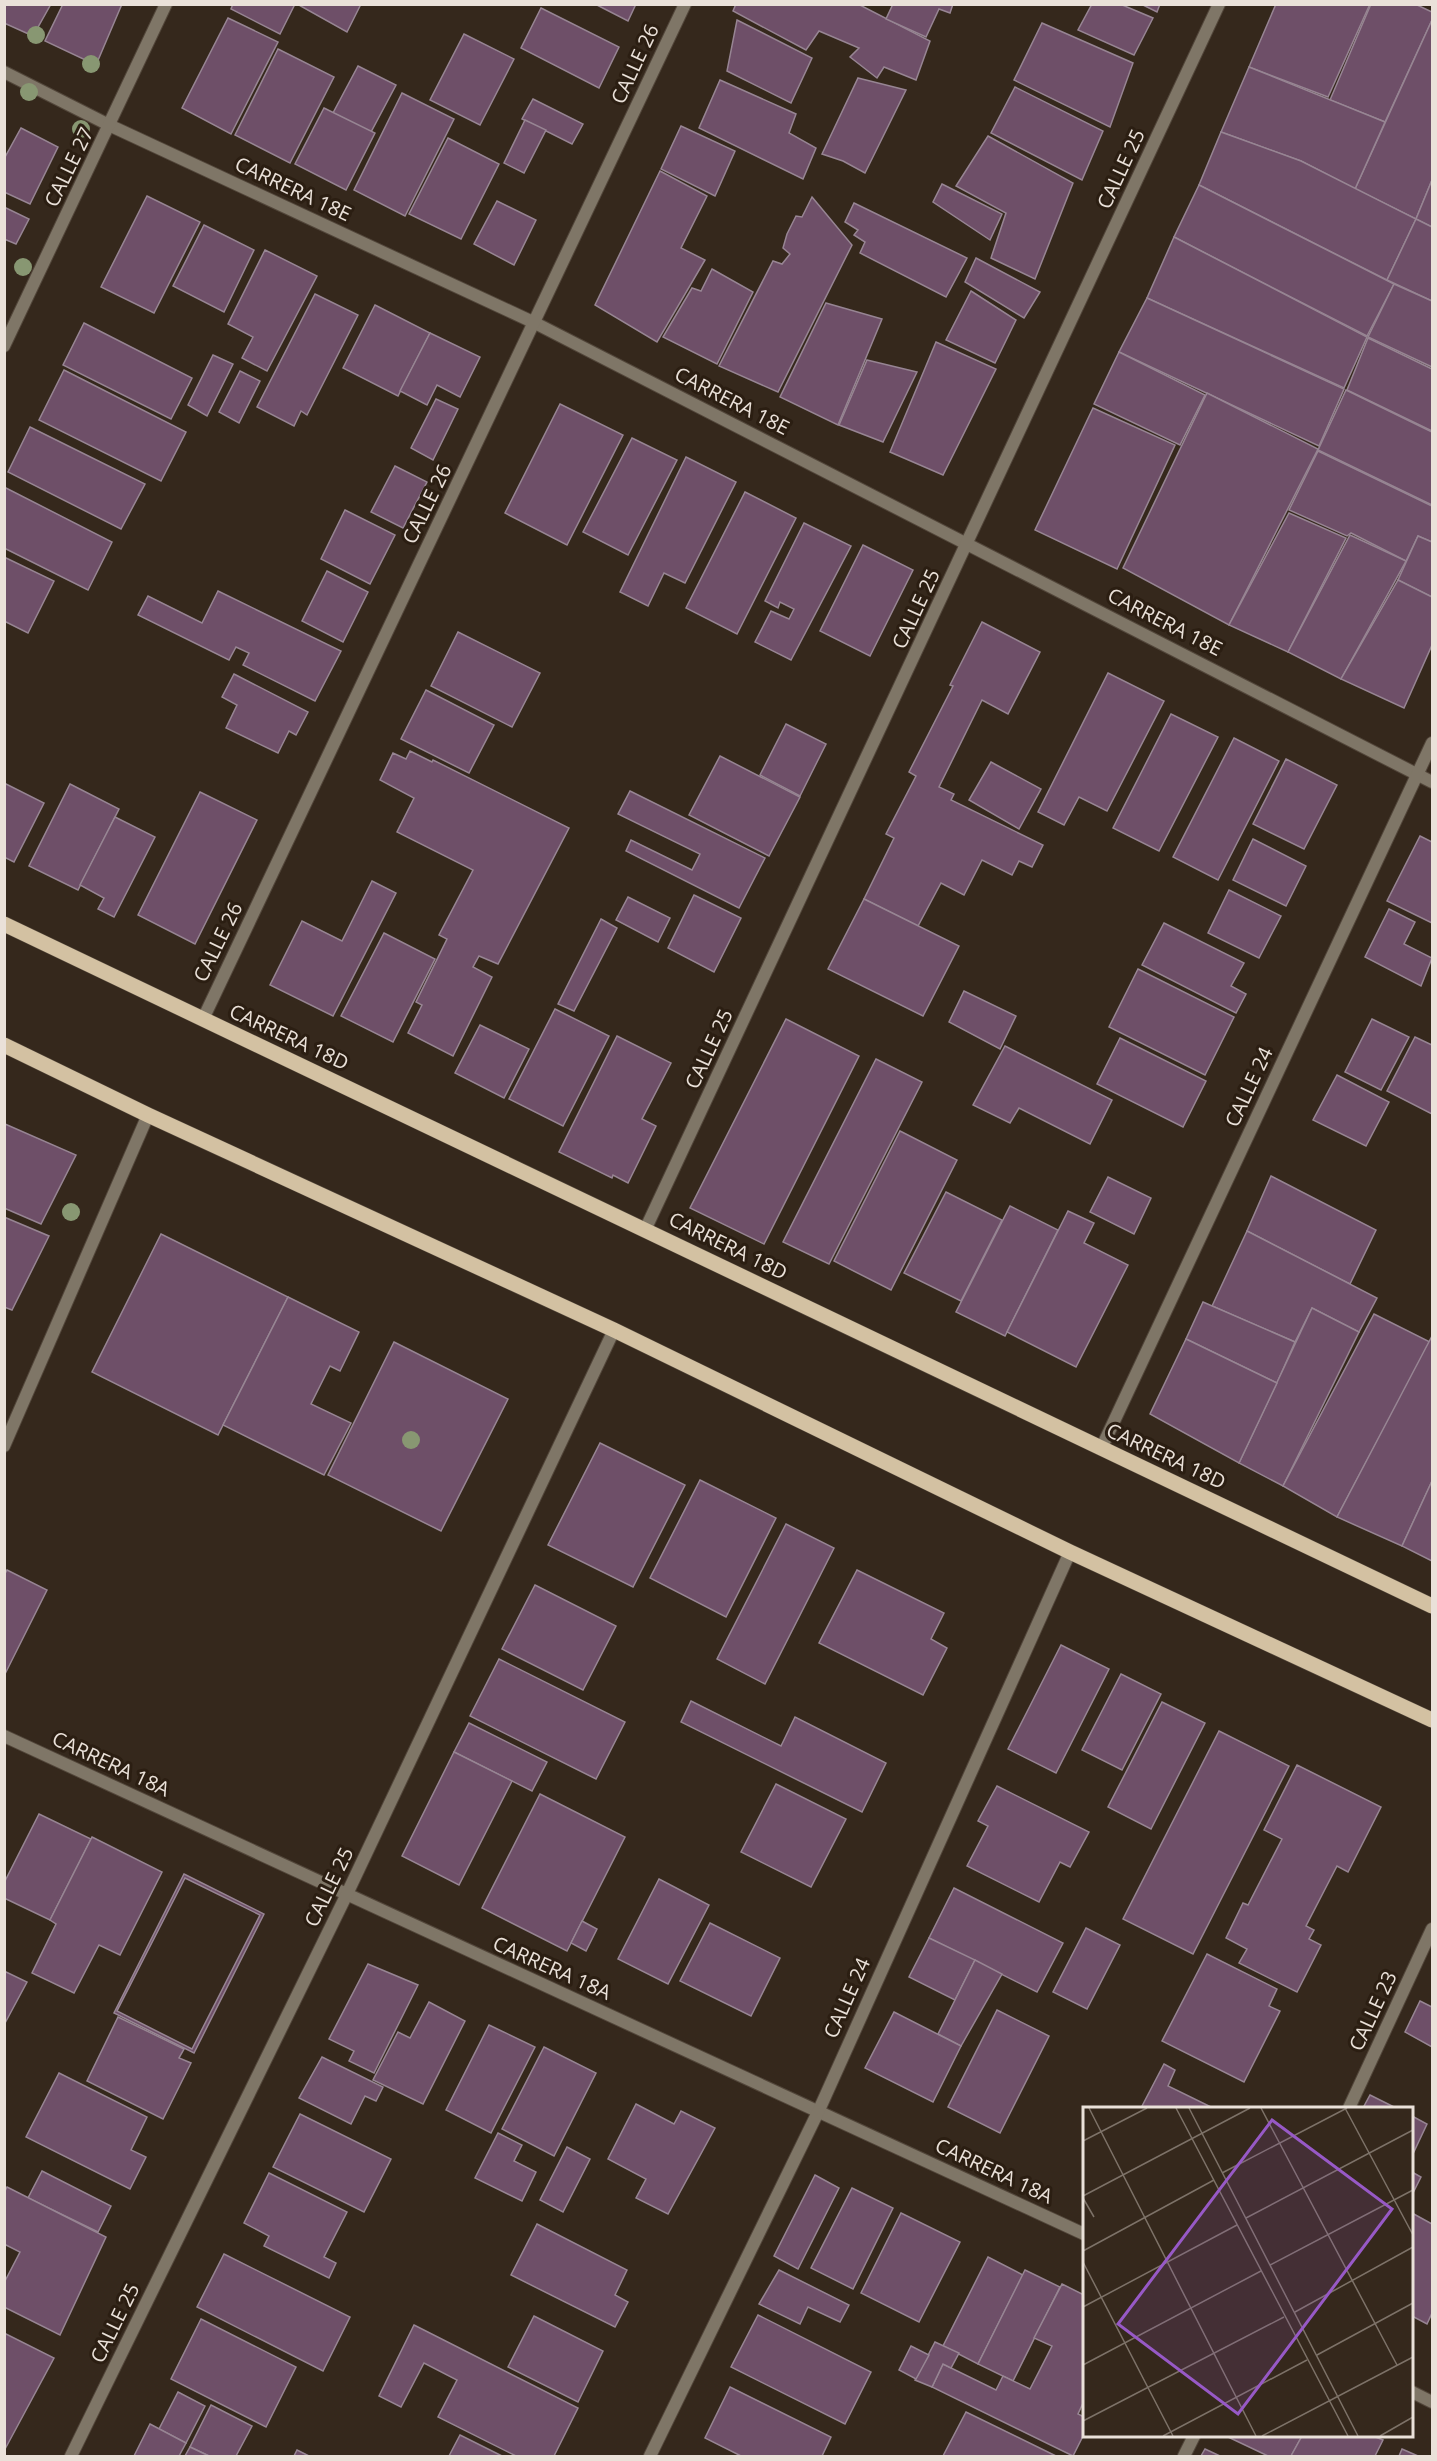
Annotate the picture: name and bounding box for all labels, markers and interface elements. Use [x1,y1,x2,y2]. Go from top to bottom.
street label: CALLE 26 [604,19,665,108]
street label: CALLE 27 [38,123,99,211]
street label: CALLE 25 [1090,124,1151,213]
street label: CARRERA 18E [231,150,356,227]
street label: CARRERA 18E [670,360,794,441]
street label: CALLE 26 [396,460,457,548]
street label: CALLE 25 [885,564,946,653]
street label: CARRERA 18E [1103,581,1227,662]
street label: CALLE 26 [187,898,248,986]
street label: CARRERA 18D [225,997,353,1076]
street label: CALLE 25 [678,1004,739,1093]
street label: CALLE 24 [1218,1042,1279,1131]
street label: CARRERA 18D [664,1205,792,1286]
street label: CARRERA 18D [1102,1416,1230,1495]
street label: CARRERA 18A [48,1725,175,1803]
street label: CALLE 25 [298,1843,359,1931]
street label: CARRERA 18A [489,1929,616,2006]
street label: CALLE 24 [817,1953,876,2042]
street label: CALLE 23 [1342,1966,1403,2055]
inset map [1083,2107,1413,2437]
street label: CARRERA 18A [931,2132,1058,2210]
street label: CALLE 25 [84,2279,145,2367]

